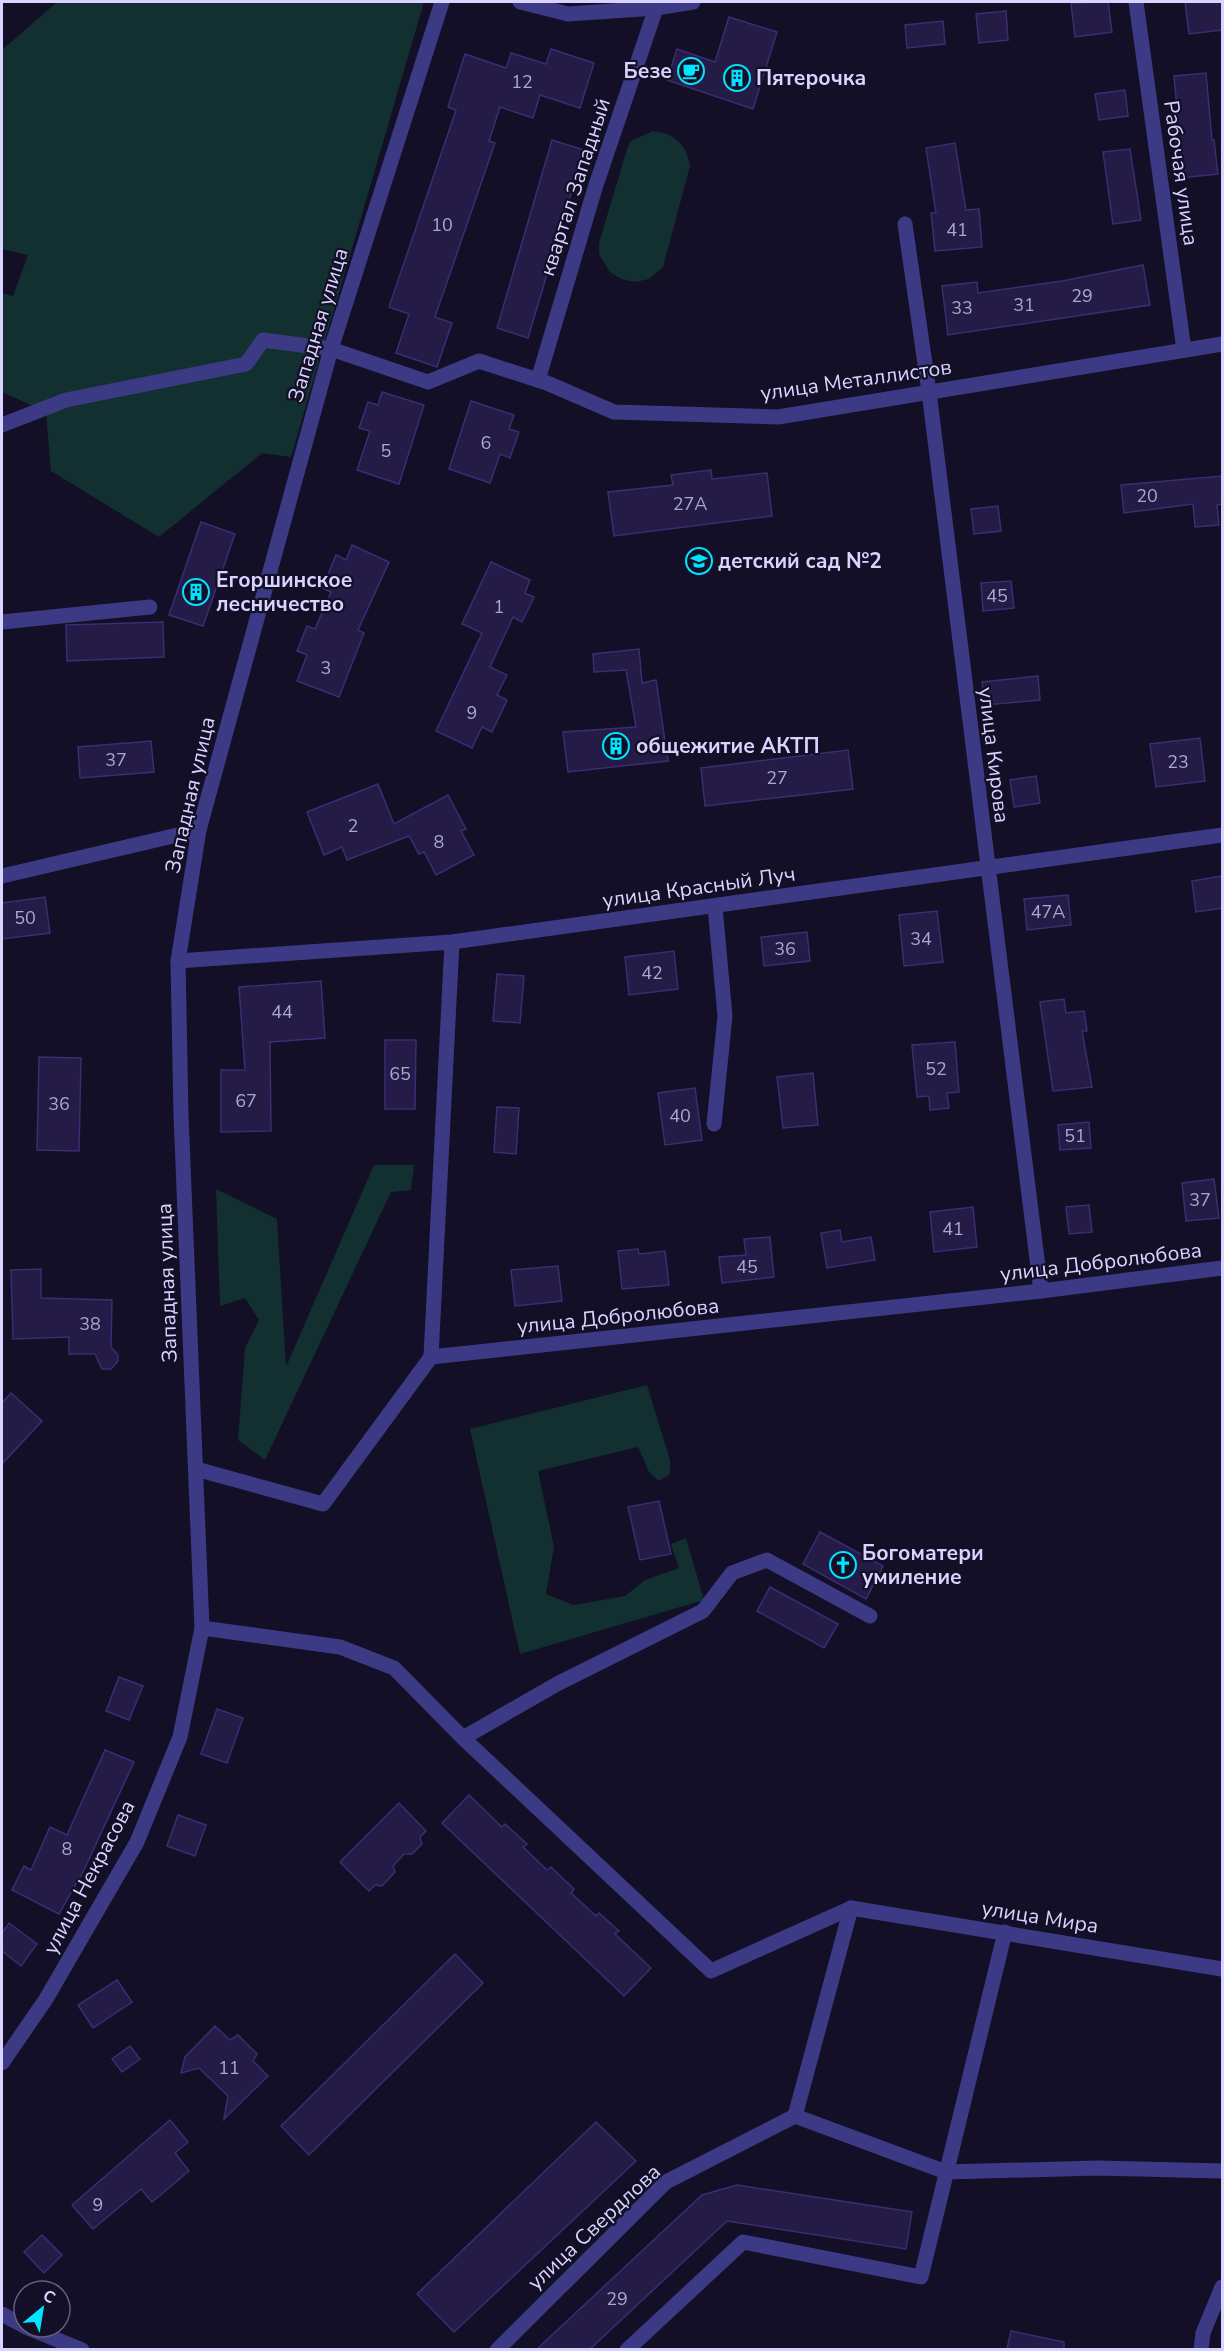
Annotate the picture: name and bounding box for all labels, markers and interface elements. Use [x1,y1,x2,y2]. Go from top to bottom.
cafe icon: Безе [676,56,706,86]
place label: Безе [624,57,672,85]
building icon: Пятерочка [722,63,752,93]
place label: Пятерочка [756,64,866,92]
house number: 12 [511,70,533,94]
street label: квартал Западный [533,95,617,279]
street label: Рабочая улица [1157,99,1205,247]
house number: 10 [431,213,453,237]
house number: 41 [946,218,968,242]
street label: Западная улица [281,245,355,405]
house number: 29 [1071,284,1093,308]
house number: 31 [1013,293,1035,317]
house number: 33 [951,296,973,320]
street label: улица Металлистов [759,353,953,407]
house number: 6 [481,431,491,455]
house number: 5 [381,439,391,463]
house number: 20 [1136,484,1158,508]
house number: 27А [673,492,707,516]
school or university icon: детский сад №2 [684,546,714,576]
place label: детский сад №2 [718,547,882,575]
place label: Егоршинское лесничество [216,566,352,618]
building icon: Егоршинское лесничество [181,577,211,607]
house number: 45 [986,584,1008,608]
house number: 1 [494,595,504,619]
house number: 3 [321,656,331,680]
street label: улица Кирова [972,685,1016,825]
house number: 9 [467,701,477,725]
street label: Западная улица [158,714,222,876]
building icon: общежитие АКТП [601,731,631,761]
place label: общежитие АКТП [636,732,820,760]
house number: 37 [105,748,127,772]
house number: 23 [1167,750,1189,774]
house number: 27 [766,766,788,790]
house number: 2 [348,814,358,838]
house number: 8 [434,830,444,854]
street label: улица Красный Луч [601,860,797,914]
house number: 47А [1031,900,1065,924]
house number: 50 [14,906,36,930]
house number: 34 [910,927,932,951]
house number: 36 [774,937,796,961]
house number: 42 [641,961,663,985]
house number: 44 [271,1000,293,1024]
house number: 52 [925,1057,947,1081]
house number: 65 [389,1062,411,1086]
house number: 67 [235,1089,257,1113]
house number: 36 [48,1092,70,1116]
house number: 40 [669,1104,691,1128]
house number: 51 [1064,1124,1086,1148]
house number: 37 [1189,1188,1211,1212]
street label: Западная улица [150,1203,184,1363]
house number: 41 [942,1217,964,1241]
street label: улица Добролюбова [999,1236,1203,1288]
house number: 45 [736,1255,758,1279]
street label: улица Добролюбова [516,1291,720,1341]
house number: 38 [79,1312,101,1336]
place label: Богоматери умиление [862,1539,984,1591]
church icon: Богоматери умиление [828,1550,858,1580]
street label: улица Некрасова [37,1795,141,1959]
house number: 8 [62,1837,72,1861]
street label: улица Мира [980,1894,1100,1940]
house number: 11 [218,2056,240,2080]
street label: улица Свердлова [521,2158,667,2296]
house number: 9 [93,2193,103,2217]
north arrow [12,2279,72,2339]
text: С [39,2285,59,2309]
house number: 29 [606,2287,628,2311]

